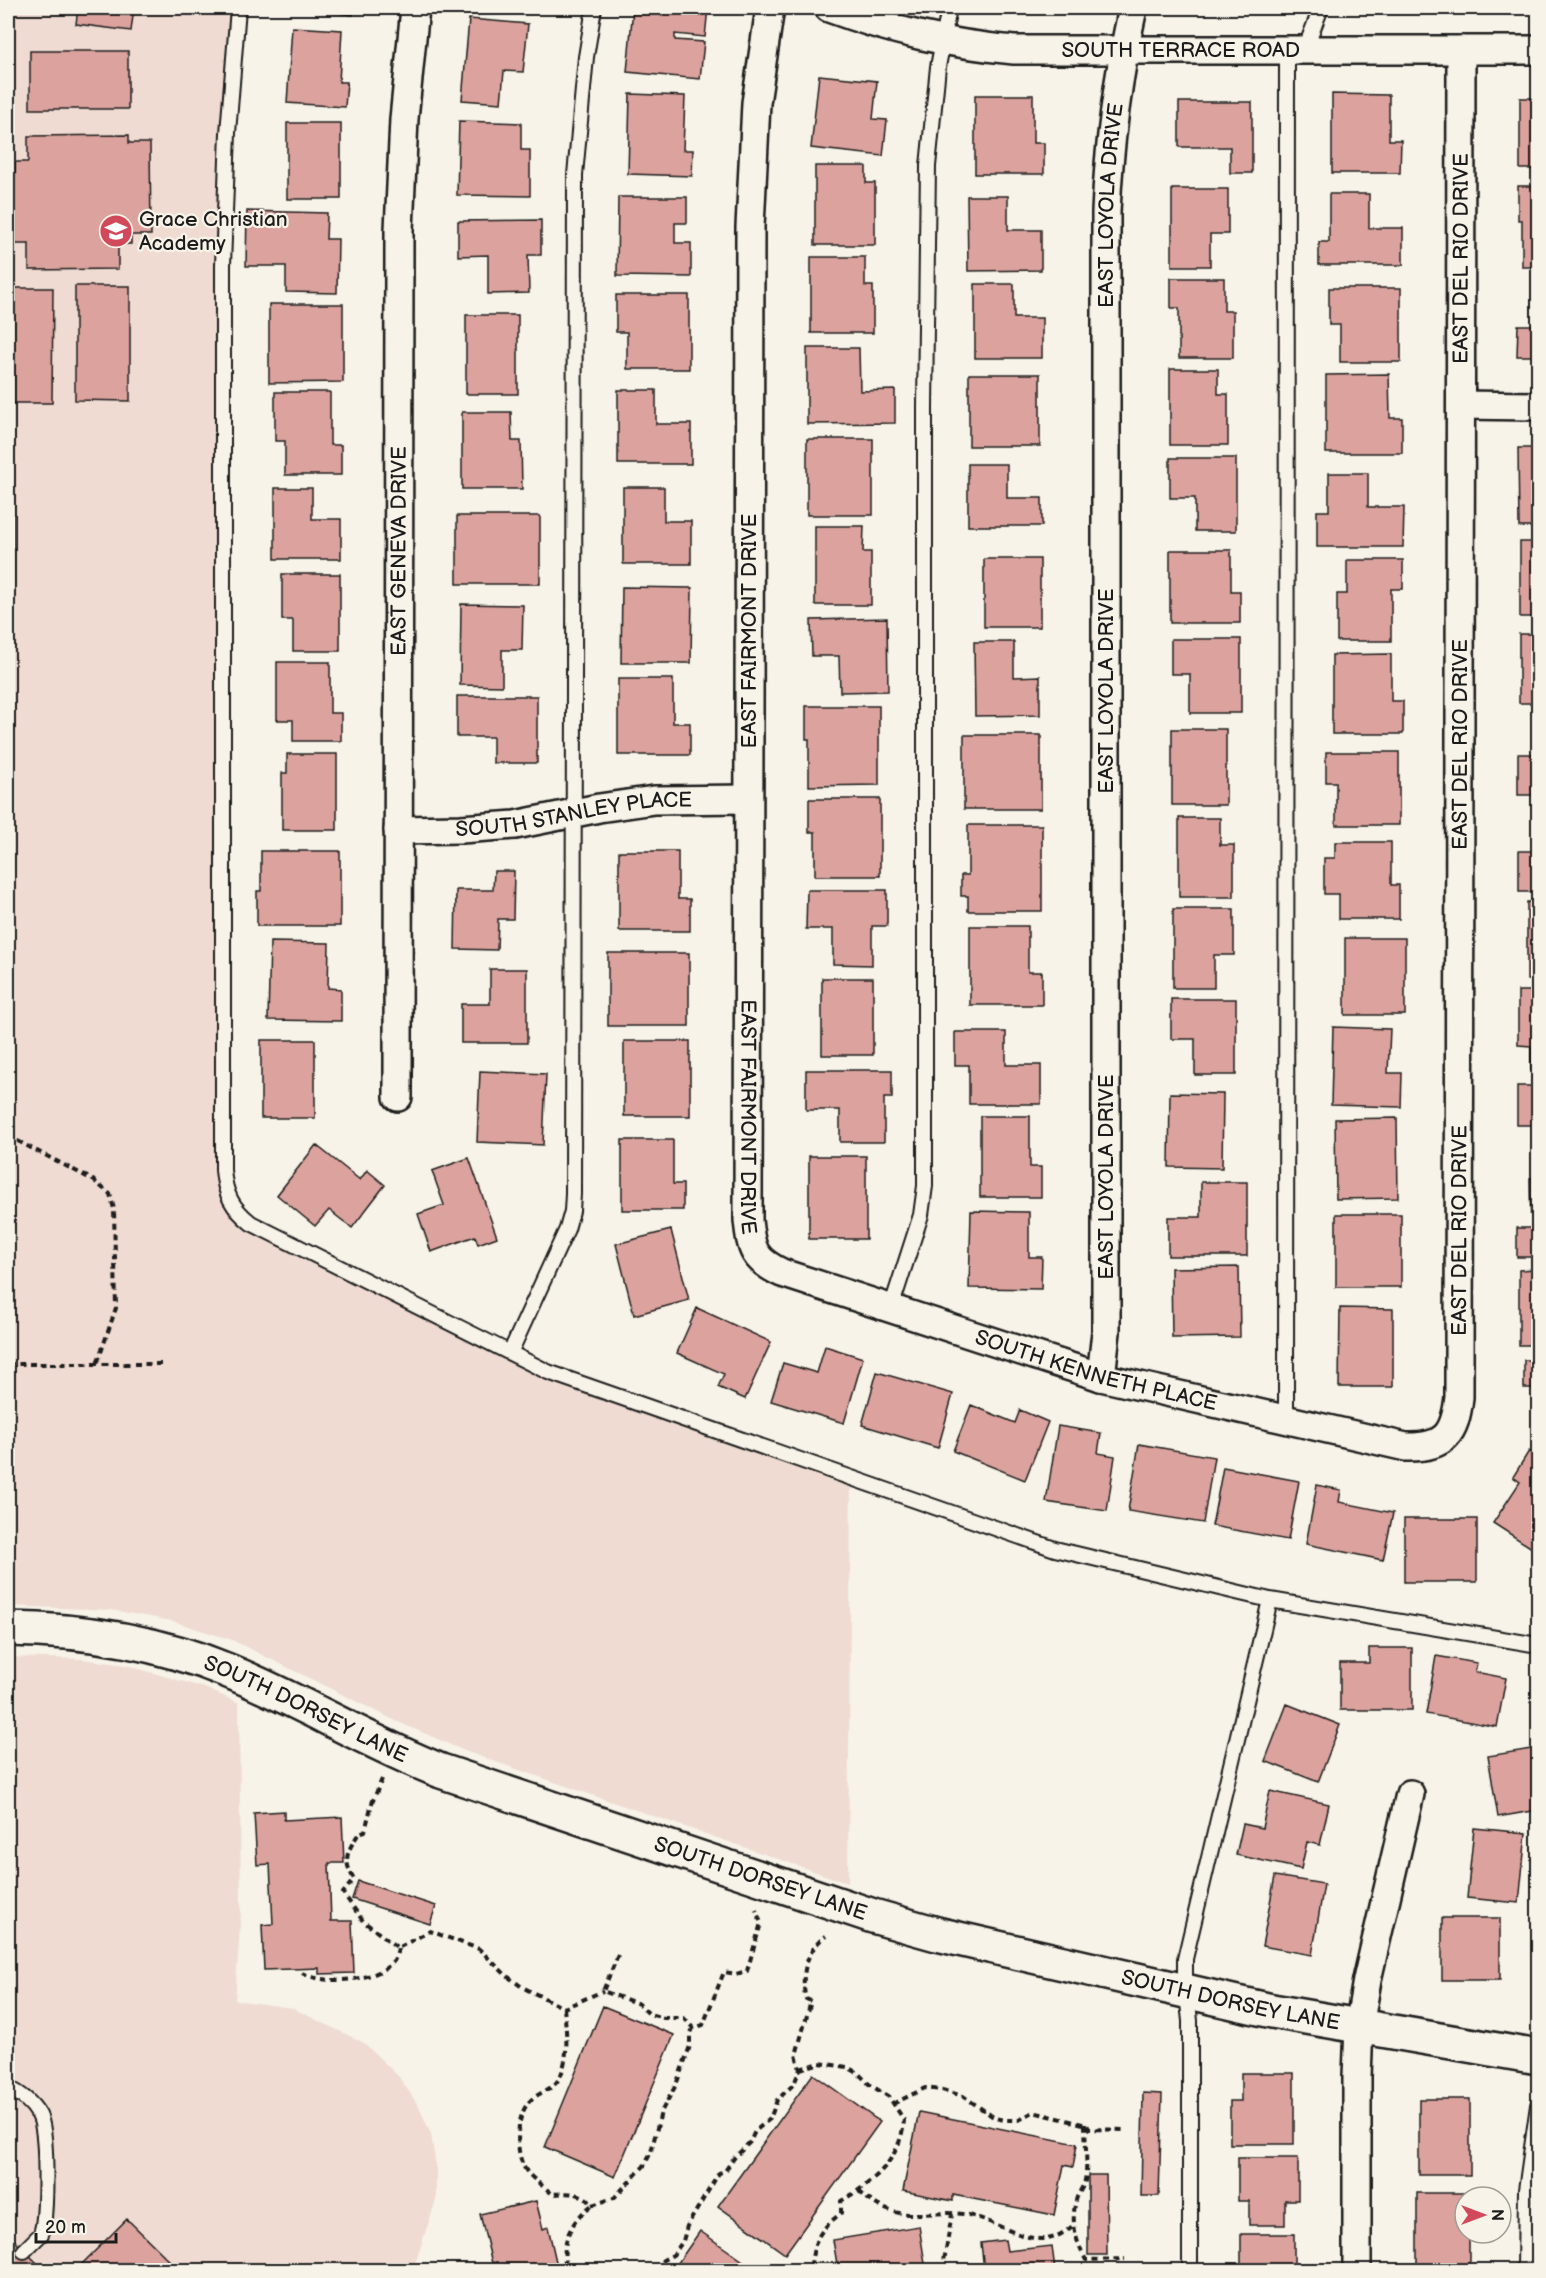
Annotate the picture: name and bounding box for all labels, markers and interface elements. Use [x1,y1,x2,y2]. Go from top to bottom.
street label: SOUTH TERRACE ROAD [1061,38,1300,63]
street label: EAST LOYOLA DRIVE [1094,101,1129,308]
street label: EAST DEL RIO DRIVE [1449,153,1474,364]
place label: Grace Christian Academy [139,207,288,256]
school or university icon: Grace Christian Academy [98,213,134,249]
street label: EAST GENEVA DRIVE [387,446,412,656]
street label: EAST FAIRMONT DRIVE [737,514,762,748]
street label: EAST LOYOLA DRIVE [1094,588,1119,794]
street label: EAST DEL RIO DRIVE [1448,639,1473,850]
street label: SOUTH STANLEY PLACE [455,788,692,842]
street label: EAST FAIRMONT DRIVE [735,999,762,1236]
street label: EAST LOYOLA DRIVE [1094,1074,1119,1280]
street label: EAST DEL RIO DRIVE [1447,1125,1472,1336]
street label: SOUTH KENNETH PLACE [972,1325,1220,1416]
street label: SOUTH DORSEY LANE [200,1651,412,1768]
street label: SOUTH DORSEY LANE [651,1831,870,1926]
street label: SOUTH DORSEY LANE [1119,1965,1342,2036]
north arrow [1453,2185,1513,2245]
scale bar [36,2206,116,2244]
text: N [1487,2209,1506,2221]
text: 20 m [45,2217,86,2238]

